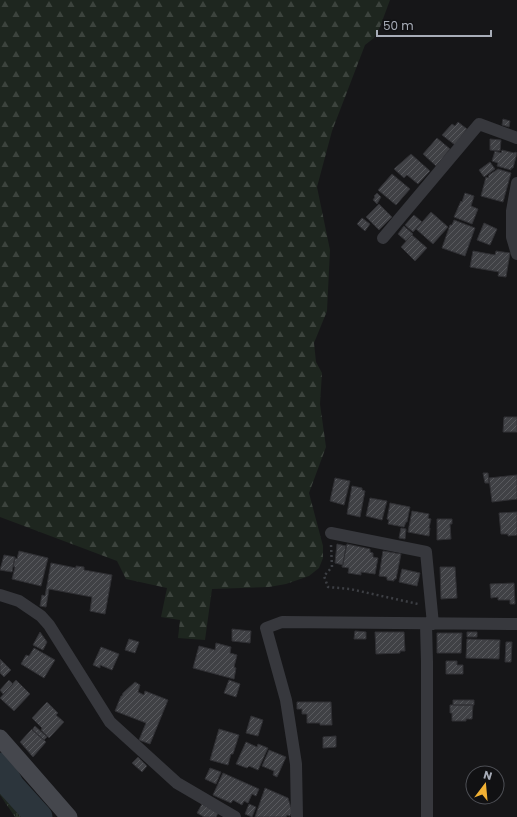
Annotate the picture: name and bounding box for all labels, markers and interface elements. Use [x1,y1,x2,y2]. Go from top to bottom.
scale bar [377,12,491,38]
text: 50 m [383,17,414,34]
north arrow [465,765,505,805]
text: N [482,767,494,784]

